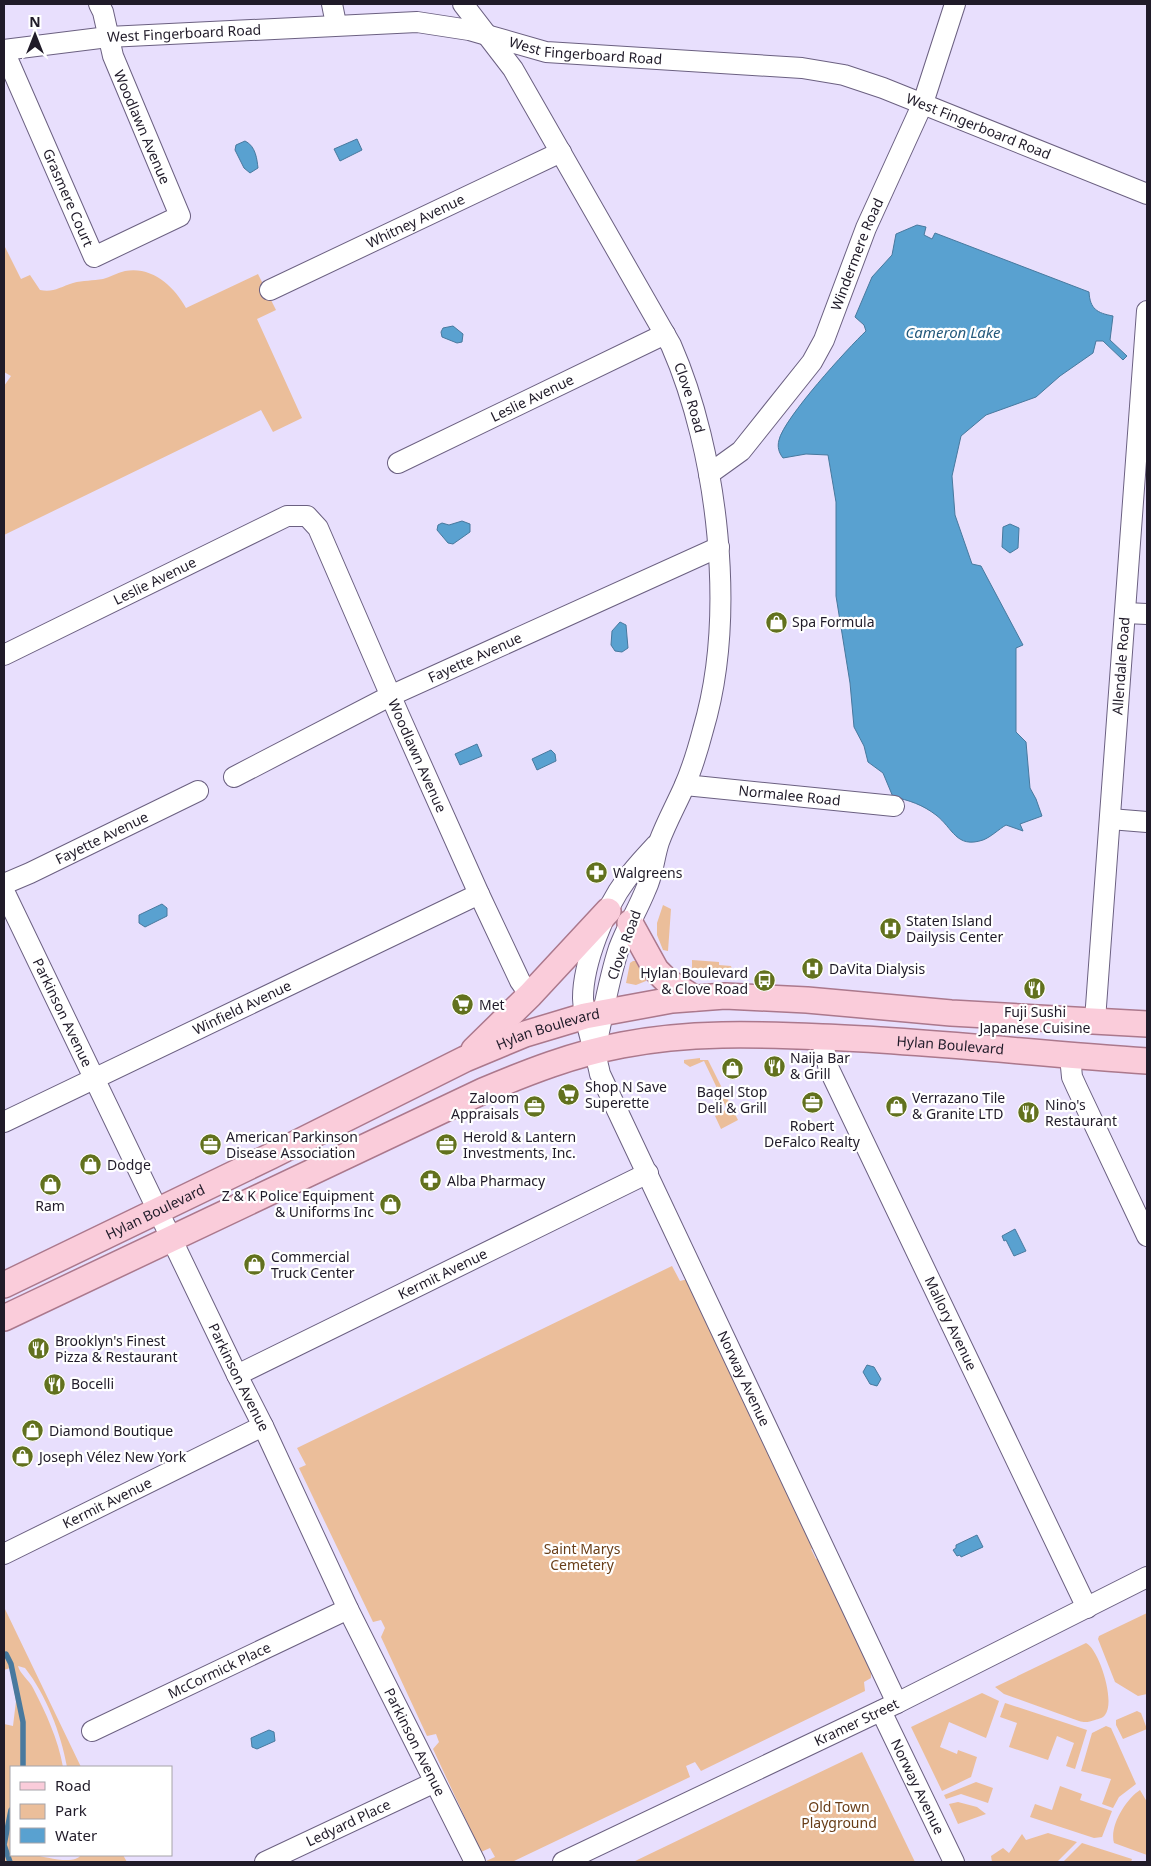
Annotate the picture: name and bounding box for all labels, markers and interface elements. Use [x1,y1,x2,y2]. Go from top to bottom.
north arrow [10,10,60,60]
text: N [29,12,41,31]
street label: West Fingerboard Road [107,20,262,46]
street label: West Fingerboard Road [507,32,663,68]
street label: Woodlawn Avenue [110,67,175,187]
street label: West Fingerboard Road [904,88,1054,163]
street label: Grasmere Court [39,145,98,249]
street label: Whitney Avenue [363,189,468,252]
street label: Windermere Road [826,195,887,313]
water label: Cameron Lake [906,322,1001,342]
street label: Clove Road [670,359,710,435]
street label: Leslie Avenue [487,370,577,426]
street label: Leslie Avenue [110,552,199,609]
shop icon: Spa Formula [764,610,788,634]
place label: Spa Formula [792,612,875,631]
street label: Allendale Road [1107,616,1134,716]
street label: Fayette Avenue [425,628,525,687]
street label: Woodlawn Avenue [384,696,451,815]
street label: Normalee Road [738,780,842,810]
street label: Fayette Avenue [52,807,151,868]
pharmacy icon: Walgreens [585,861,609,885]
place label: Walgreens [613,863,683,882]
street label: Clove Road [602,907,645,982]
place label: Staten Island Dailysis Center [906,911,1003,946]
hospital icon: Staten Island Dailysis Center [878,917,902,941]
street label: Parkinson Avenue [29,955,97,1070]
hospital icon: DaVita Dialysis [801,957,825,981]
place label: DaVita Dialysis [829,959,925,978]
place label: Hylan Boulevard & Clove Road [640,963,748,998]
bus stop icon: Hylan Boulevard & Clove Road [752,969,776,993]
street label: Winfield Avenue [190,976,294,1039]
restaurant icon: Fuji Sushi Japanese Cuisine [1023,977,1047,1001]
supermarket icon: Met [451,993,475,1017]
place label: Met [479,995,505,1014]
place label: Fuji Sushi Japanese Cuisine [978,1002,1091,1037]
street label: Hylan Boulevard [493,1003,601,1054]
street label: Hylan Boulevard [896,1031,1005,1058]
place label: Naija Bar & Grill [790,1048,850,1083]
restaurant icon: Naija Bar & Grill [762,1054,786,1078]
shop icon: Bagel Stop Deli & Grill [720,1057,744,1081]
place label: Shop N Save Superette [585,1077,667,1112]
place label: Bagel Stop Deli & Grill [697,1082,767,1117]
supermarket icon: Shop N Save Superette [557,1083,581,1107]
place label: Zaloom Appraisals [451,1088,519,1123]
place label: Verrazano Tile & Granite LTD [912,1088,1005,1123]
office icon: Robert DeFalco Realty [800,1091,824,1115]
office icon: Zaloom Appraisals [523,1094,547,1118]
shop icon: Verrazano Tile & Granite LTD [884,1094,908,1118]
place label: Nino's Restaurant [1045,1095,1117,1130]
restaurant icon: Nino's Restaurant [1017,1101,1041,1125]
place label: Robert DeFalco Realty [764,1116,861,1151]
place label: American Parkinson Disease Association [226,1127,358,1162]
place label: Herold & Lantern Investments, Inc. [463,1127,576,1162]
office icon: American Parkinson Disease Association [198,1133,222,1157]
office icon: Herold & Lantern Investments, Inc. [435,1133,459,1157]
shop icon: Dodge [79,1153,103,1177]
place label: Dodge [107,1155,151,1174]
pharmacy icon: Alba Pharmacy [419,1169,443,1193]
place label: Alba Pharmacy [447,1171,546,1190]
shop icon: Ram [38,1172,62,1196]
street label: Hylan Boulevard [102,1179,208,1243]
place label: Z & K Police Equipment & Uniforms Inc [222,1186,374,1221]
shop icon: Z & K Police Equipment & Uniforms Inc [378,1192,402,1216]
place label: Ram [35,1196,65,1215]
street label: Kermit Avenue [395,1244,490,1303]
place label: Commercial Truck Center [271,1247,355,1282]
shop icon: Commercial Truck Center [243,1253,267,1277]
street label: Mallory Avenue [921,1273,982,1373]
street label: Parkinson Avenue [204,1320,274,1434]
street label: Norway Avenue [713,1327,775,1429]
place label: Brooklyn's Finest Pizza & Restaurant [55,1331,178,1366]
restaurant icon: Brooklyn's Finest Pizza & Restaurant [27,1337,51,1361]
restaurant icon: Bocelli [43,1372,67,1396]
place label: Bocelli [71,1374,114,1393]
shop icon: Diamond Boutique [21,1419,45,1443]
place label: Diamond Boutique [49,1421,173,1440]
shop icon: Joseph Vélez New York [11,1445,35,1469]
place label: Joseph Vélez New York [37,1447,187,1466]
street label: Kermit Avenue [59,1473,155,1533]
park label: Saint Marys Cemetery [544,1539,621,1574]
street label: McCormick Place [165,1637,274,1703]
street label: Parkinson Avenue [380,1685,450,1799]
street label: Kramer Street [811,1694,902,1750]
street label: Norway Avenue [887,1736,949,1837]
legend [10,1766,172,1856]
text: Road [55,1775,91,1795]
street label: Ledyard Place [303,1794,393,1850]
park label: Old Town Playground [801,1797,877,1832]
text: Park [55,1800,87,1820]
text: Water [55,1825,97,1845]

